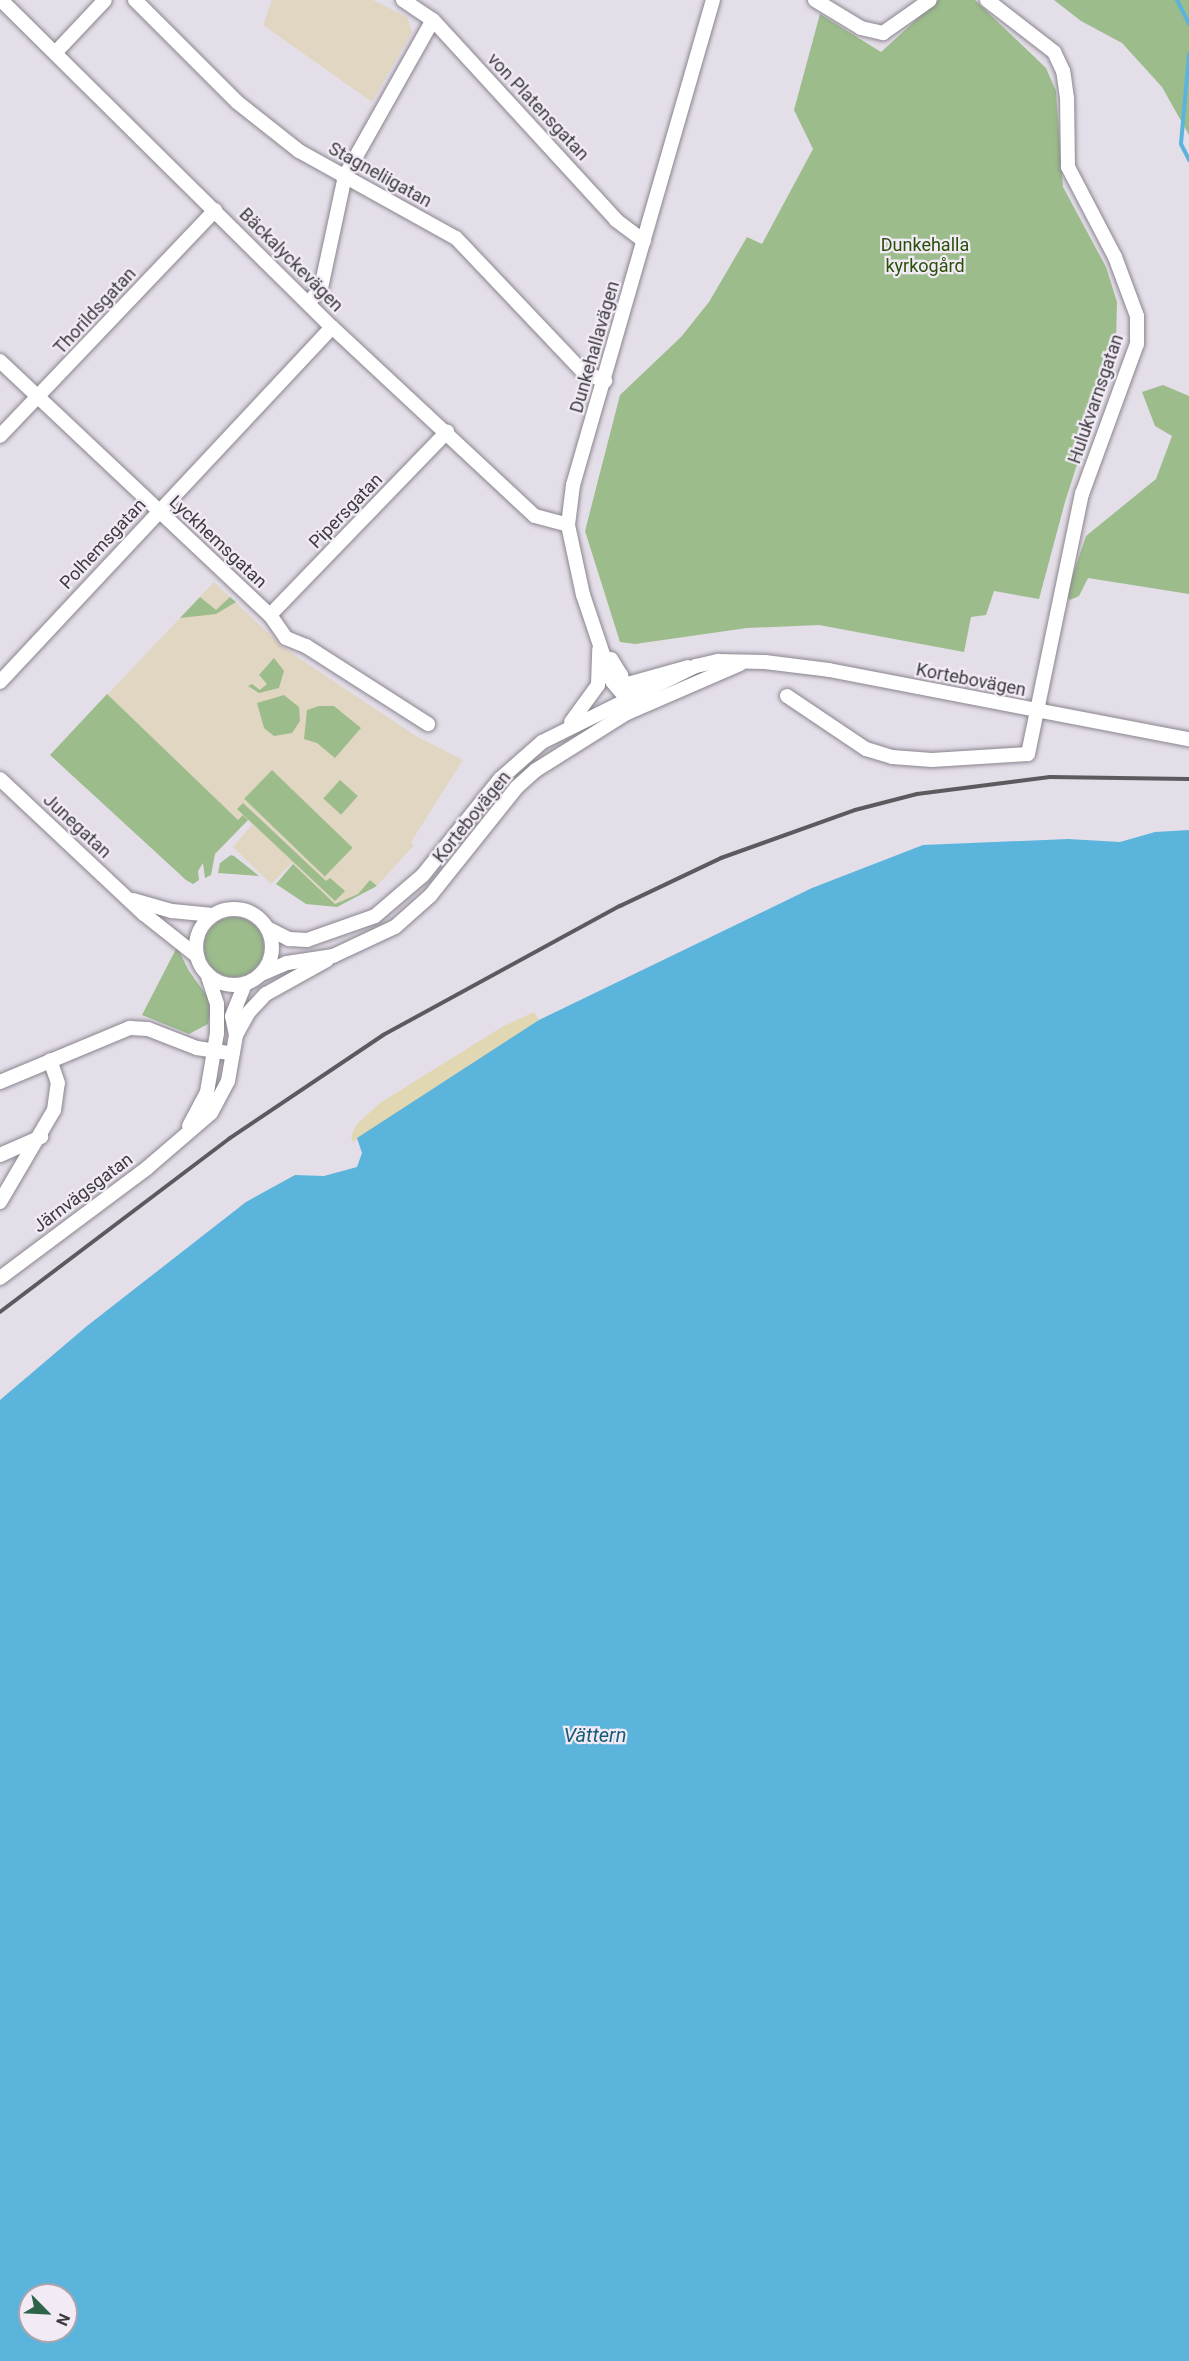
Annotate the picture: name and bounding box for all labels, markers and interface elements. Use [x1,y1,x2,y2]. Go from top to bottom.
street label: von Platensgatan [483,49,593,165]
street label: Stagneliigatan [325,138,435,212]
street label: Bäckalyckevägen [235,204,347,316]
park label: Dunkehalla kyrkogård [881,235,969,278]
street label: Thorildsgatan [49,263,141,359]
street label: Dunkehallavägen [566,279,624,415]
street label: Hulukvarnsgatan [1064,331,1128,467]
street label: Pipersgatan [305,469,387,553]
street label: Lyckhemsgatan [165,491,271,593]
street label: Polhemsgatan [56,494,150,594]
street label: Kortebovägen [914,659,1028,701]
street label: Kortebovägen [429,767,515,867]
street label: Junegatan [39,789,115,863]
street label: Järnvägsgatan [29,1149,137,1237]
water label: Vättern [564,1723,626,1747]
north arrow [18,2283,78,2343]
text: N [52,2311,74,2329]

